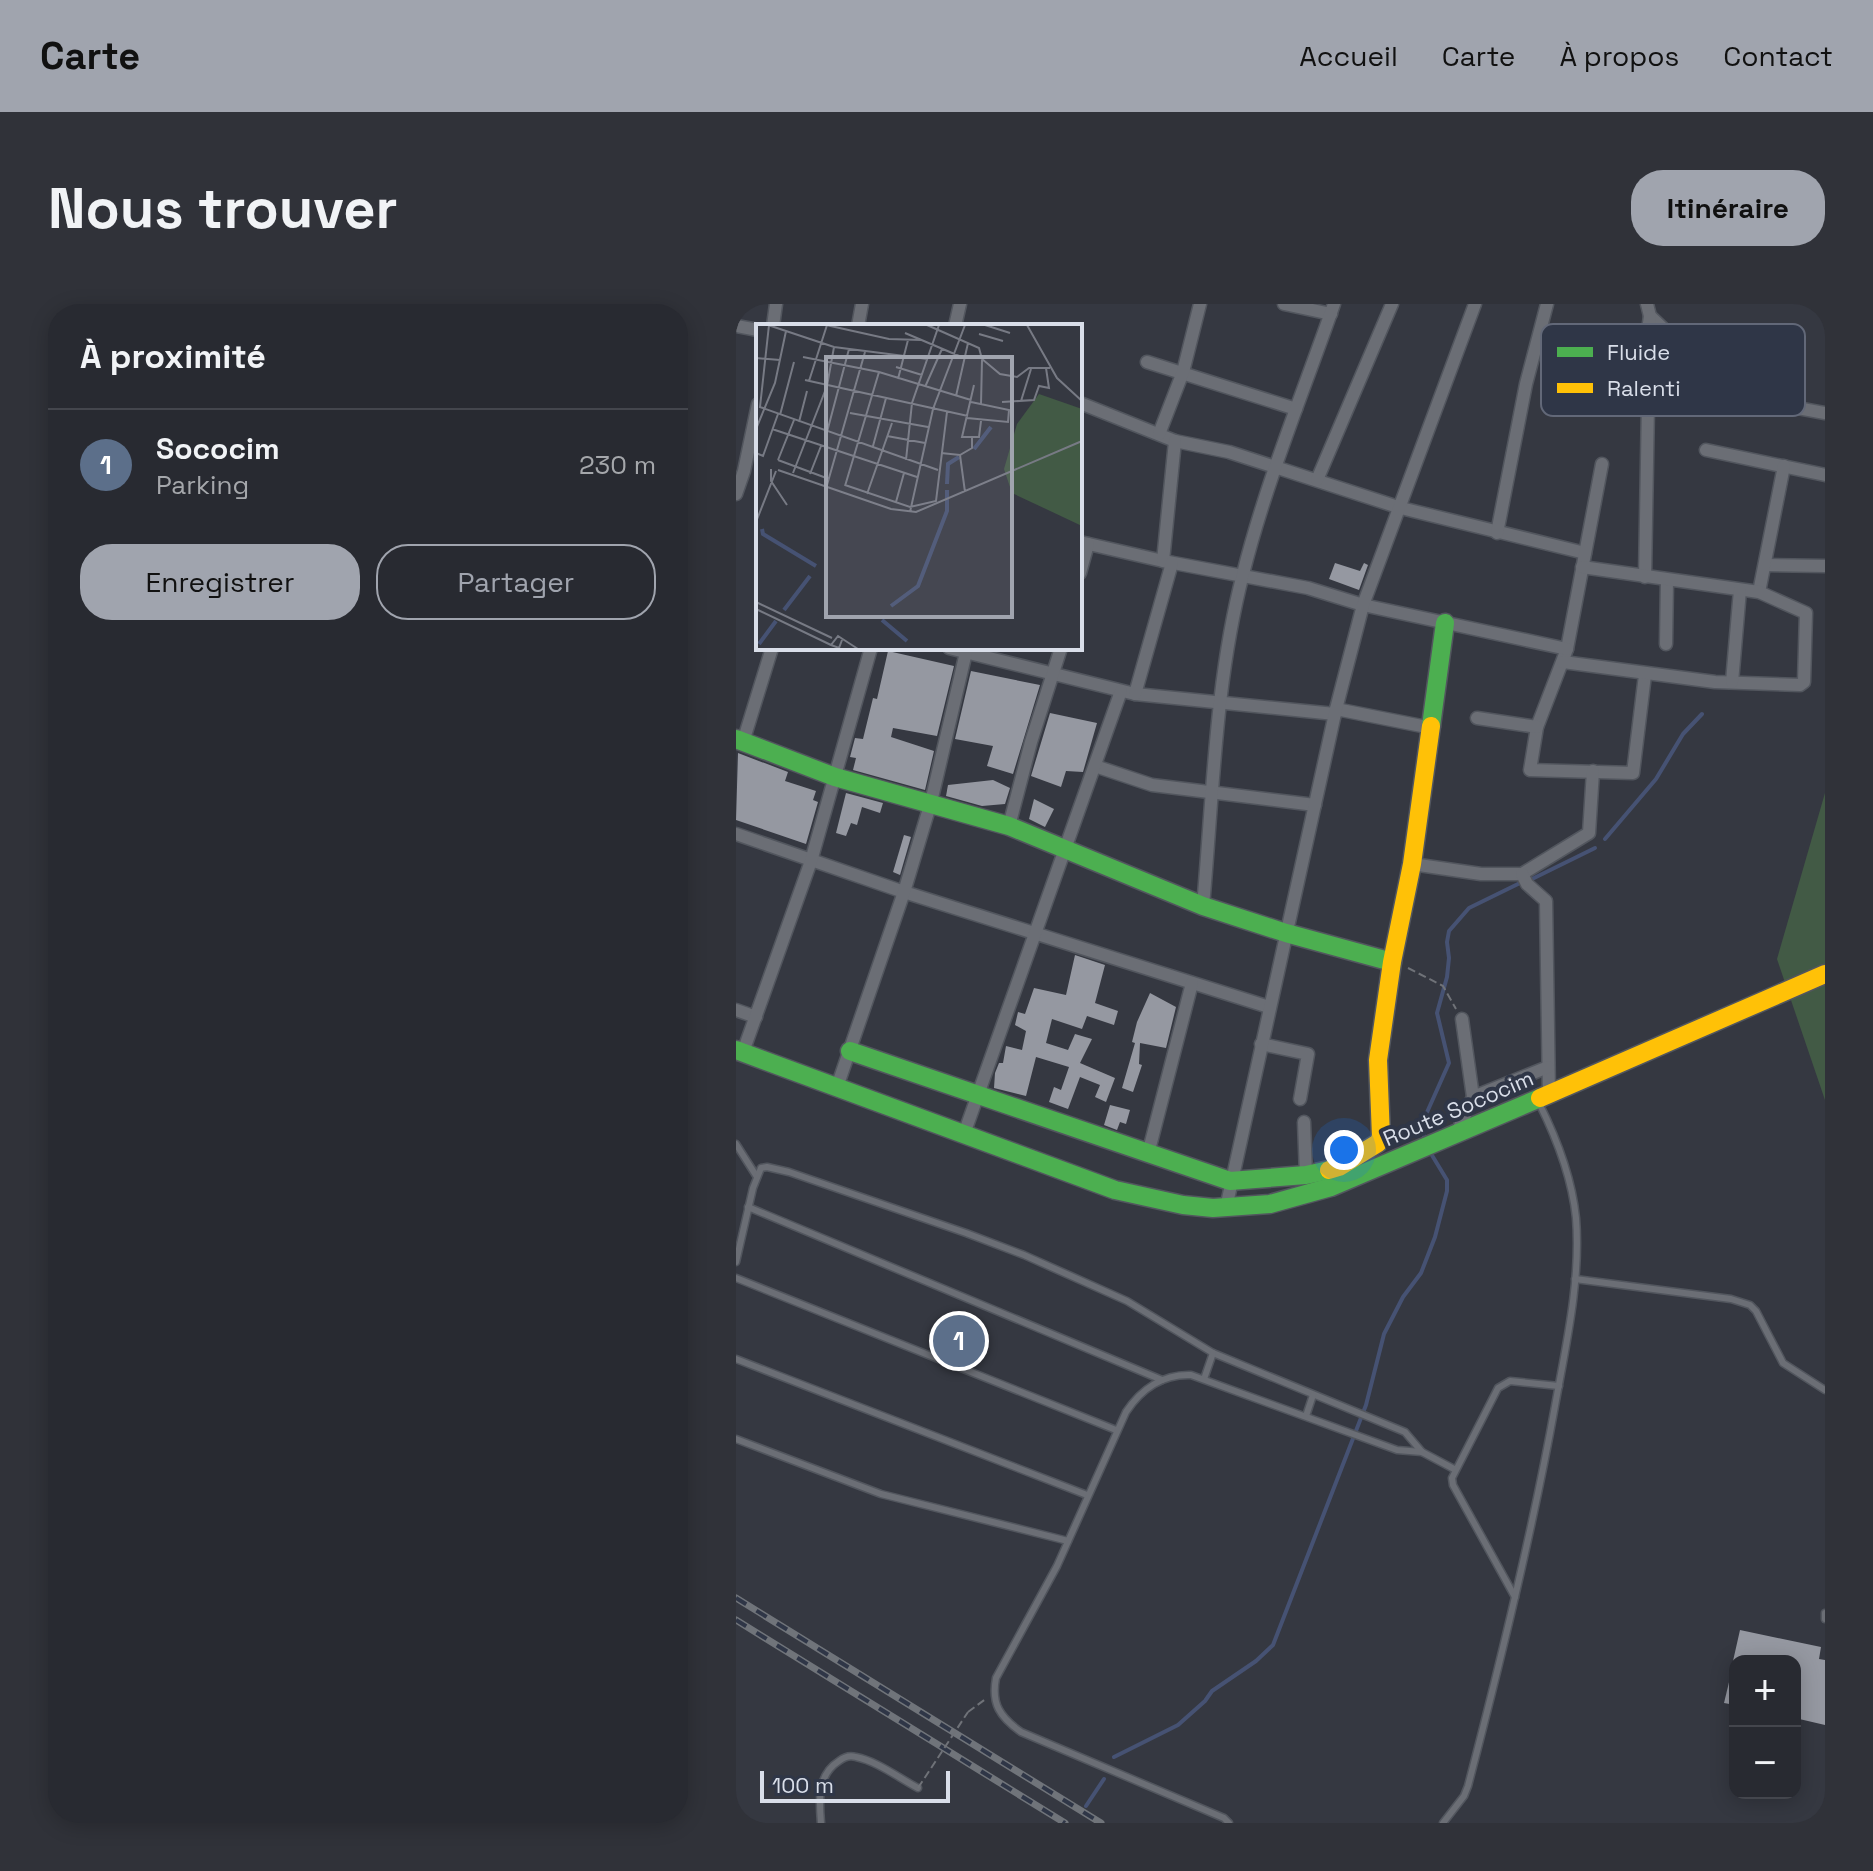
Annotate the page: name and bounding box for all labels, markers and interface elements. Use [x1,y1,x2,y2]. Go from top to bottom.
text: Carte [40,32,140,80]
text: Accueil [1299,38,1398,74]
text: Carte [1442,38,1515,74]
text: À propos [1559,38,1679,74]
text: Contact [1723,38,1833,74]
button: Itinéraire [1631,170,1825,246]
text: Nous trouver [48,173,398,244]
inset map [756,324,1082,650]
legend [1541,324,1805,416]
text: À proximité [80,335,266,378]
text: Fluide [1607,338,1670,366]
text: Ralenti [1607,374,1681,402]
text: Sococim [156,429,280,468]
text: 1 [100,448,112,482]
text: 230 m [579,448,656,482]
text: Parking [156,468,249,502]
button: Enregistrer [80,544,360,620]
button: Partager [376,544,656,620]
street label: Route Sococim [1379,1064,1537,1152]
your location [1324,1130,1364,1170]
pin: 1 [933,1311,985,1371]
map controls [1729,1655,1801,1799]
button: + [1729,1655,1801,1727]
button: − [1729,1727,1801,1799]
scale bar [760,1767,950,1803]
text: 100 m [772,1771,834,1799]

